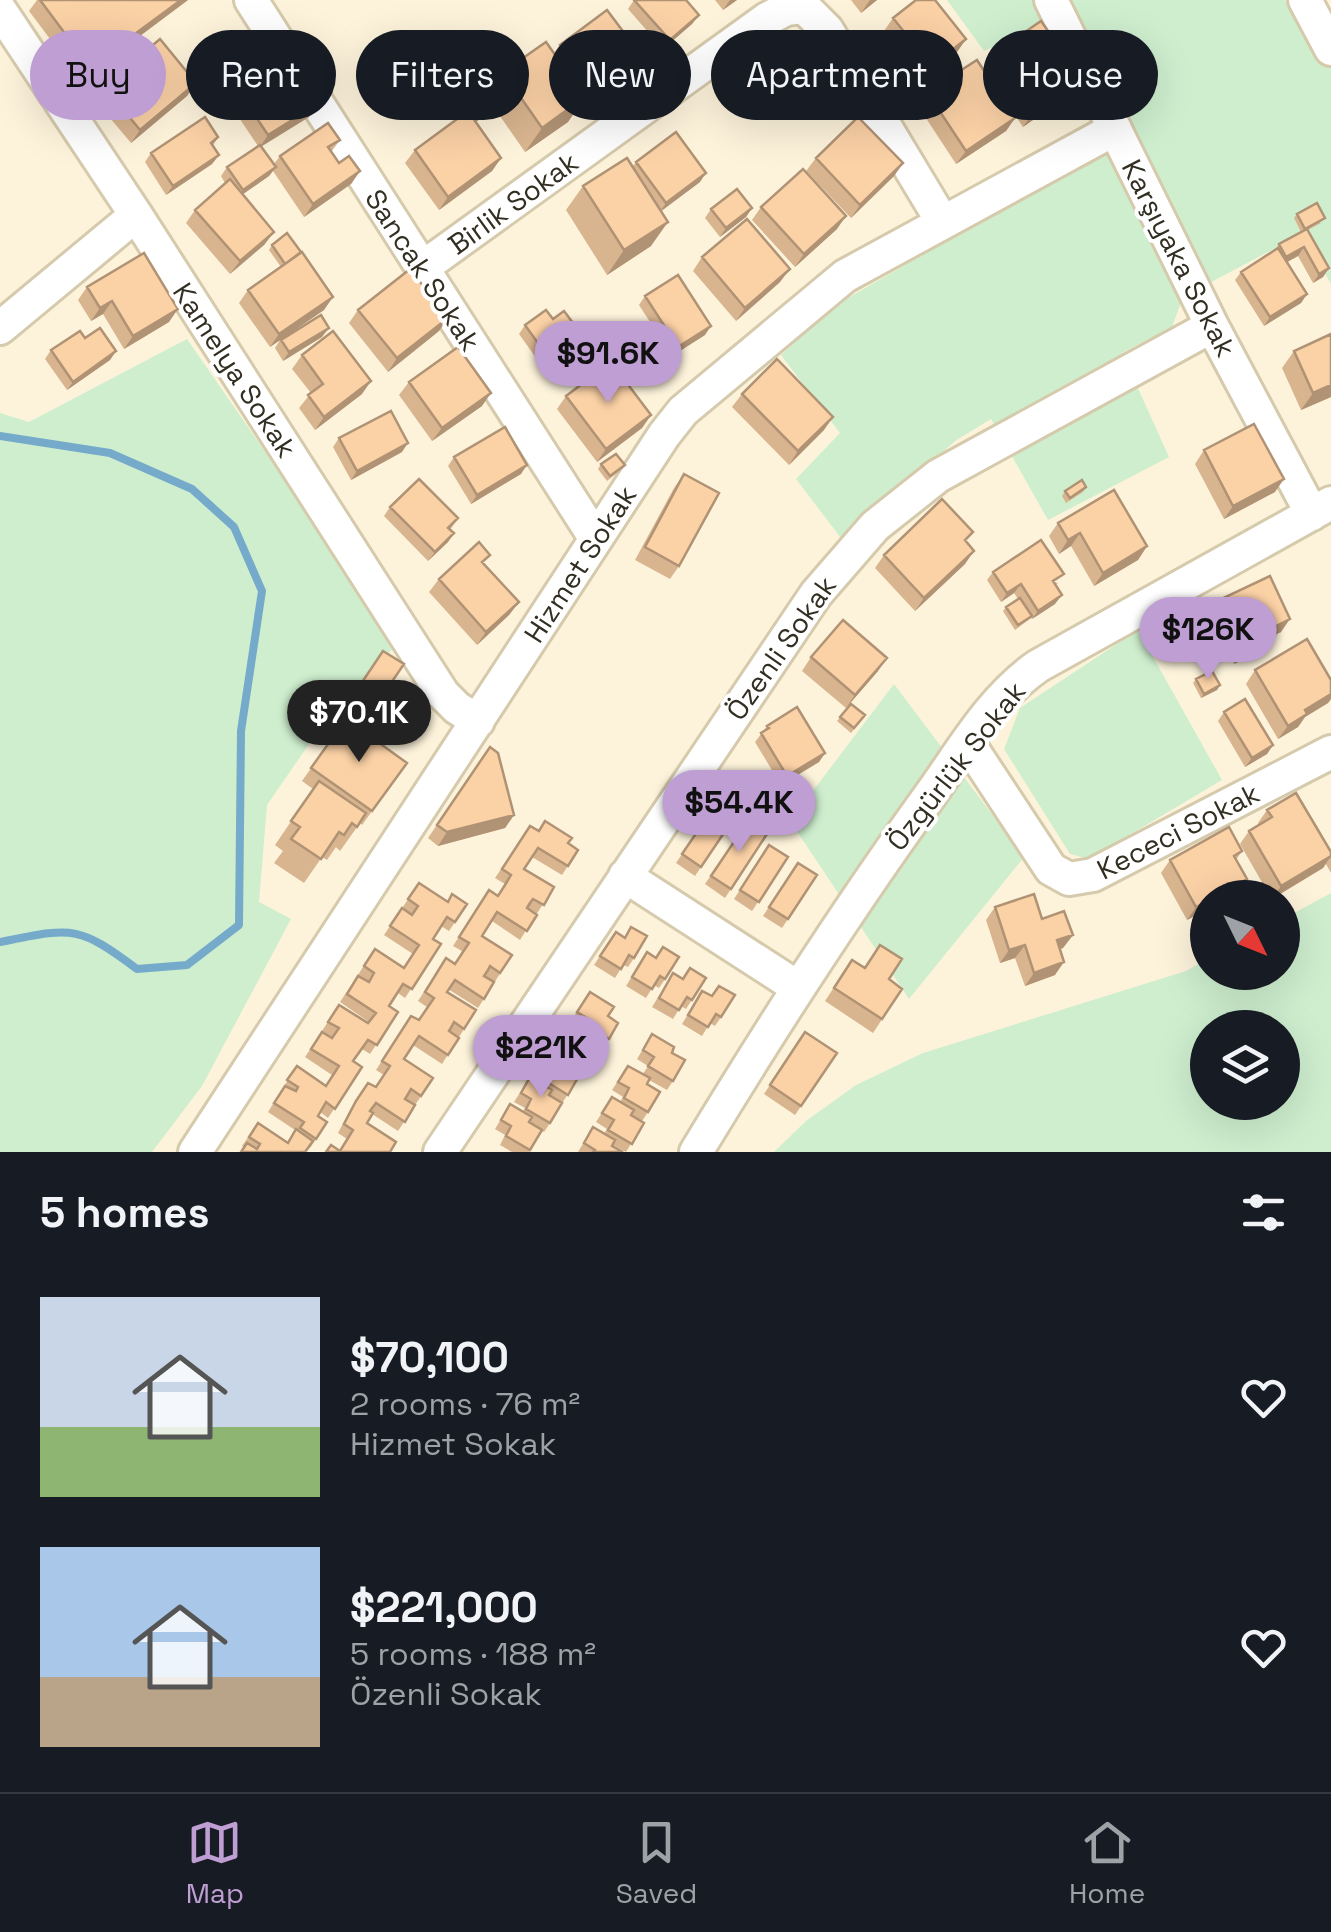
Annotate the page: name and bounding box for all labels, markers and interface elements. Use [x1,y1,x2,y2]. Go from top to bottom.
chip: Buy [30,30,166,120]
chip: Rent [186,30,336,120]
chip: Filters [356,30,529,120]
chip: New [549,30,691,120]
chip: Apartment [711,30,963,120]
chip: House [983,30,1158,120]
street label: Birlik Sokak [441,144,585,262]
street label: Karşıyaka Sokak [1114,153,1244,363]
street label: Sancak Sokak [357,182,489,358]
street label: Kamelya Sokak [165,276,305,464]
pin: $91.6K [527,321,689,406]
text: $91.6K [557,333,659,373]
street label: Hizmet Sokak [516,479,644,649]
street label: Özenli Sokak [718,569,844,727]
pin: $126K [1138,597,1278,682]
text: $126K [1162,609,1254,649]
street label: Özgürlük Sokak [879,674,1033,858]
pin: $70.1K [278,680,440,765]
text: $70.1K [309,692,409,732]
pin: $54.4K [658,770,820,855]
street label: Kececi Sokak [1091,775,1265,887]
text: $54.4K [685,782,793,822]
north arrow [1190,880,1300,990]
map controls [1190,880,1300,1120]
button: layers [1190,1010,1300,1120]
pin: $221K [471,1015,611,1100]
text: $221K [495,1027,587,1067]
icon: filters [1236,1185,1291,1240]
text: 5 homes [40,1186,210,1239]
text: $70,100 [350,1331,509,1384]
icon: home [120,1337,240,1457]
icon: heart [1236,1370,1291,1425]
text: 2 rooms · 76 m² [350,1384,580,1424]
text: Hizmet Sokak [350,1424,556,1464]
text: $221,000 [350,1581,538,1634]
icon: home [120,1587,240,1707]
icon: heart [1236,1620,1291,1675]
text: 5 rooms · 188 m² [350,1634,596,1674]
text: Özenli Sokak [350,1674,542,1714]
tab: Map [186,1815,244,1911]
tab: Saved [616,1815,697,1911]
tab: Home [1069,1815,1145,1911]

